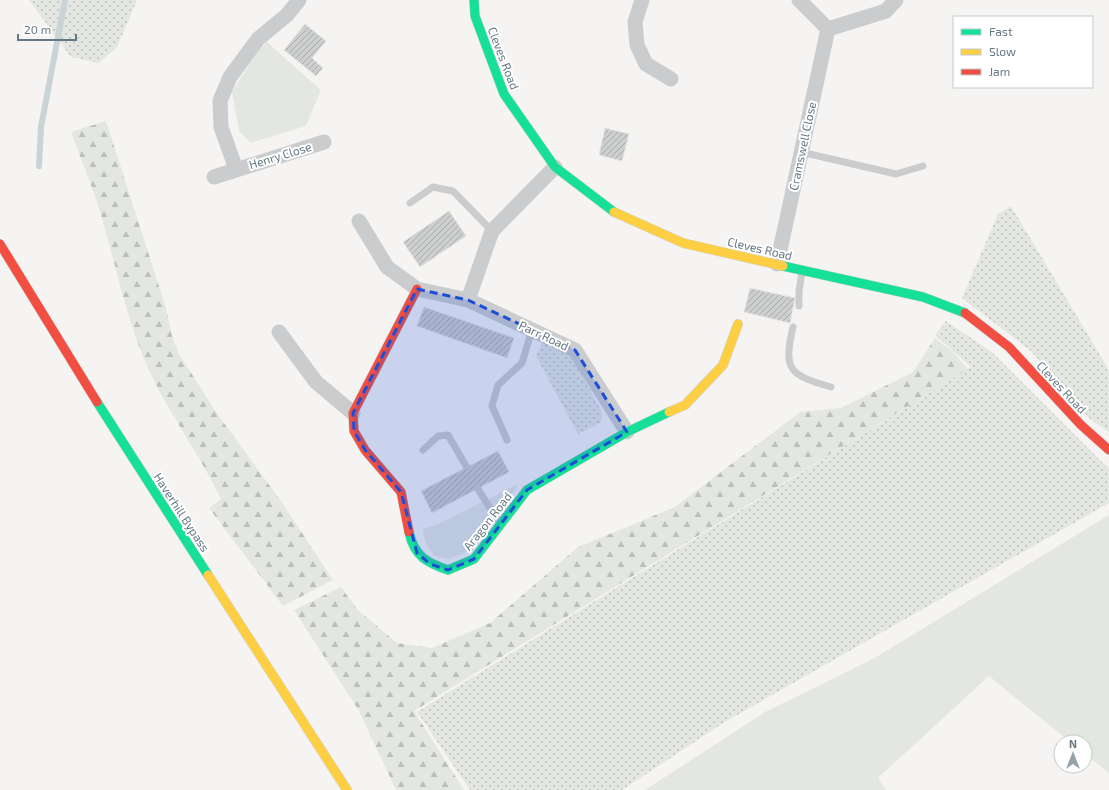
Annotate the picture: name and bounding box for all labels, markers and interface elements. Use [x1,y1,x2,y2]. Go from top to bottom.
scale bar [18,16,76,42]
legend [953,16,1093,88]
text: 20 m [24,22,51,36]
text: Fast [989,24,1013,38]
street label: Cleves Road [486,25,522,91]
text: Slow [989,44,1016,58]
text: Jam [989,64,1010,78]
street label: Cramswell Close [786,100,818,192]
street label: Henry Close [247,139,313,171]
street label: Cleves Road [726,234,794,262]
street label: Parr Road [517,317,571,353]
street label: Cleves Road [1034,358,1090,416]
street label: Haverhill Bypass [151,470,213,554]
street label: Aragon Road [460,489,514,553]
north arrow [1053,734,1093,774]
text: N [1069,737,1077,750]

